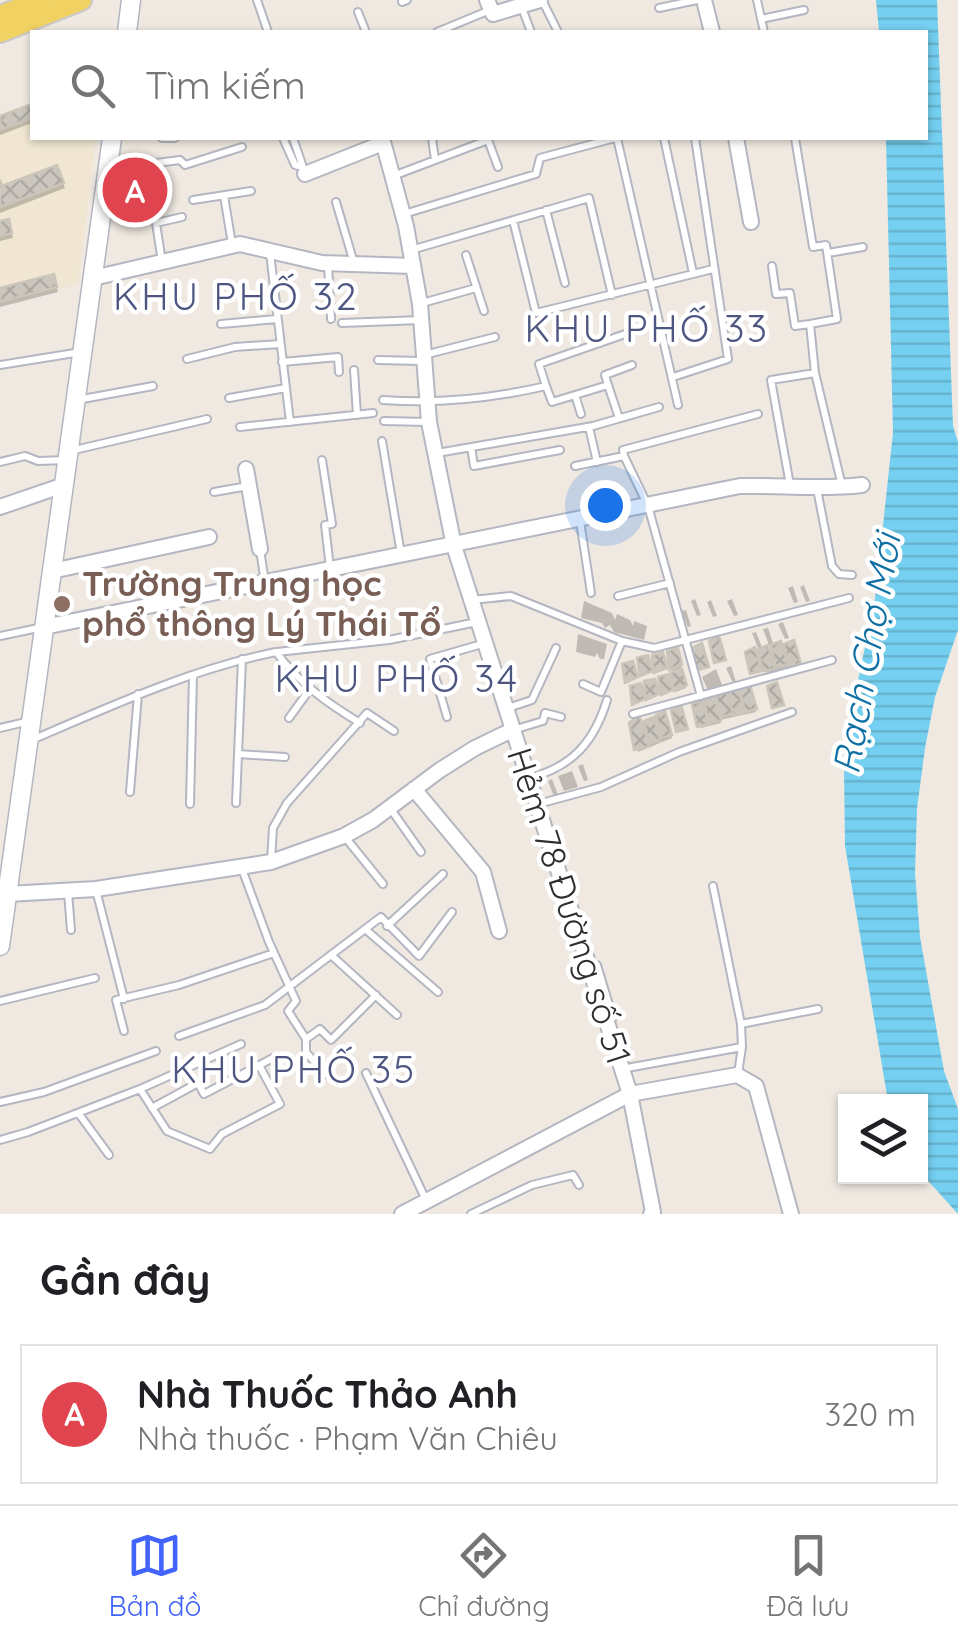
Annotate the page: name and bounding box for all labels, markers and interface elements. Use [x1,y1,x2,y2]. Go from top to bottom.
search box [30,30,928,140]
icon: search [65,58,120,113]
text: Tìm kiếm [145,61,306,109]
pin: A [102,152,168,228]
district label: KHU PHỐ 32 [113,272,359,320]
district label: KHU PHỐ 33 [525,304,769,352]
your location [580,480,631,531]
water label: Rạch Chợ Mới [821,526,911,777]
place label: Trường Trung học phổ thông Lý Thái Tổ [82,561,441,645]
marker: Trường Trung học phổ thông Lý Thái Tổ [51,593,73,615]
district label: KHU PHỐ 34 [275,654,519,702]
street label: Hẻm 78 Đường số 51 [498,742,642,1069]
district label: KHU PHỐ 35 [171,1045,417,1093]
map controls [838,1094,928,1184]
button: layers [838,1094,928,1184]
text: Gần đây [40,1253,210,1306]
text: Nhà Thuốc Thảo Anh [137,1370,518,1418]
text: A [64,1394,85,1434]
text: 320 m [825,1394,916,1434]
text: Nhà thuốc · Phạm Văn Chiêu [137,1418,558,1458]
tab: Bản đồ [108,1528,201,1623]
tab: Chỉ đường [418,1528,550,1623]
tab: Đã lưu [767,1528,850,1623]

